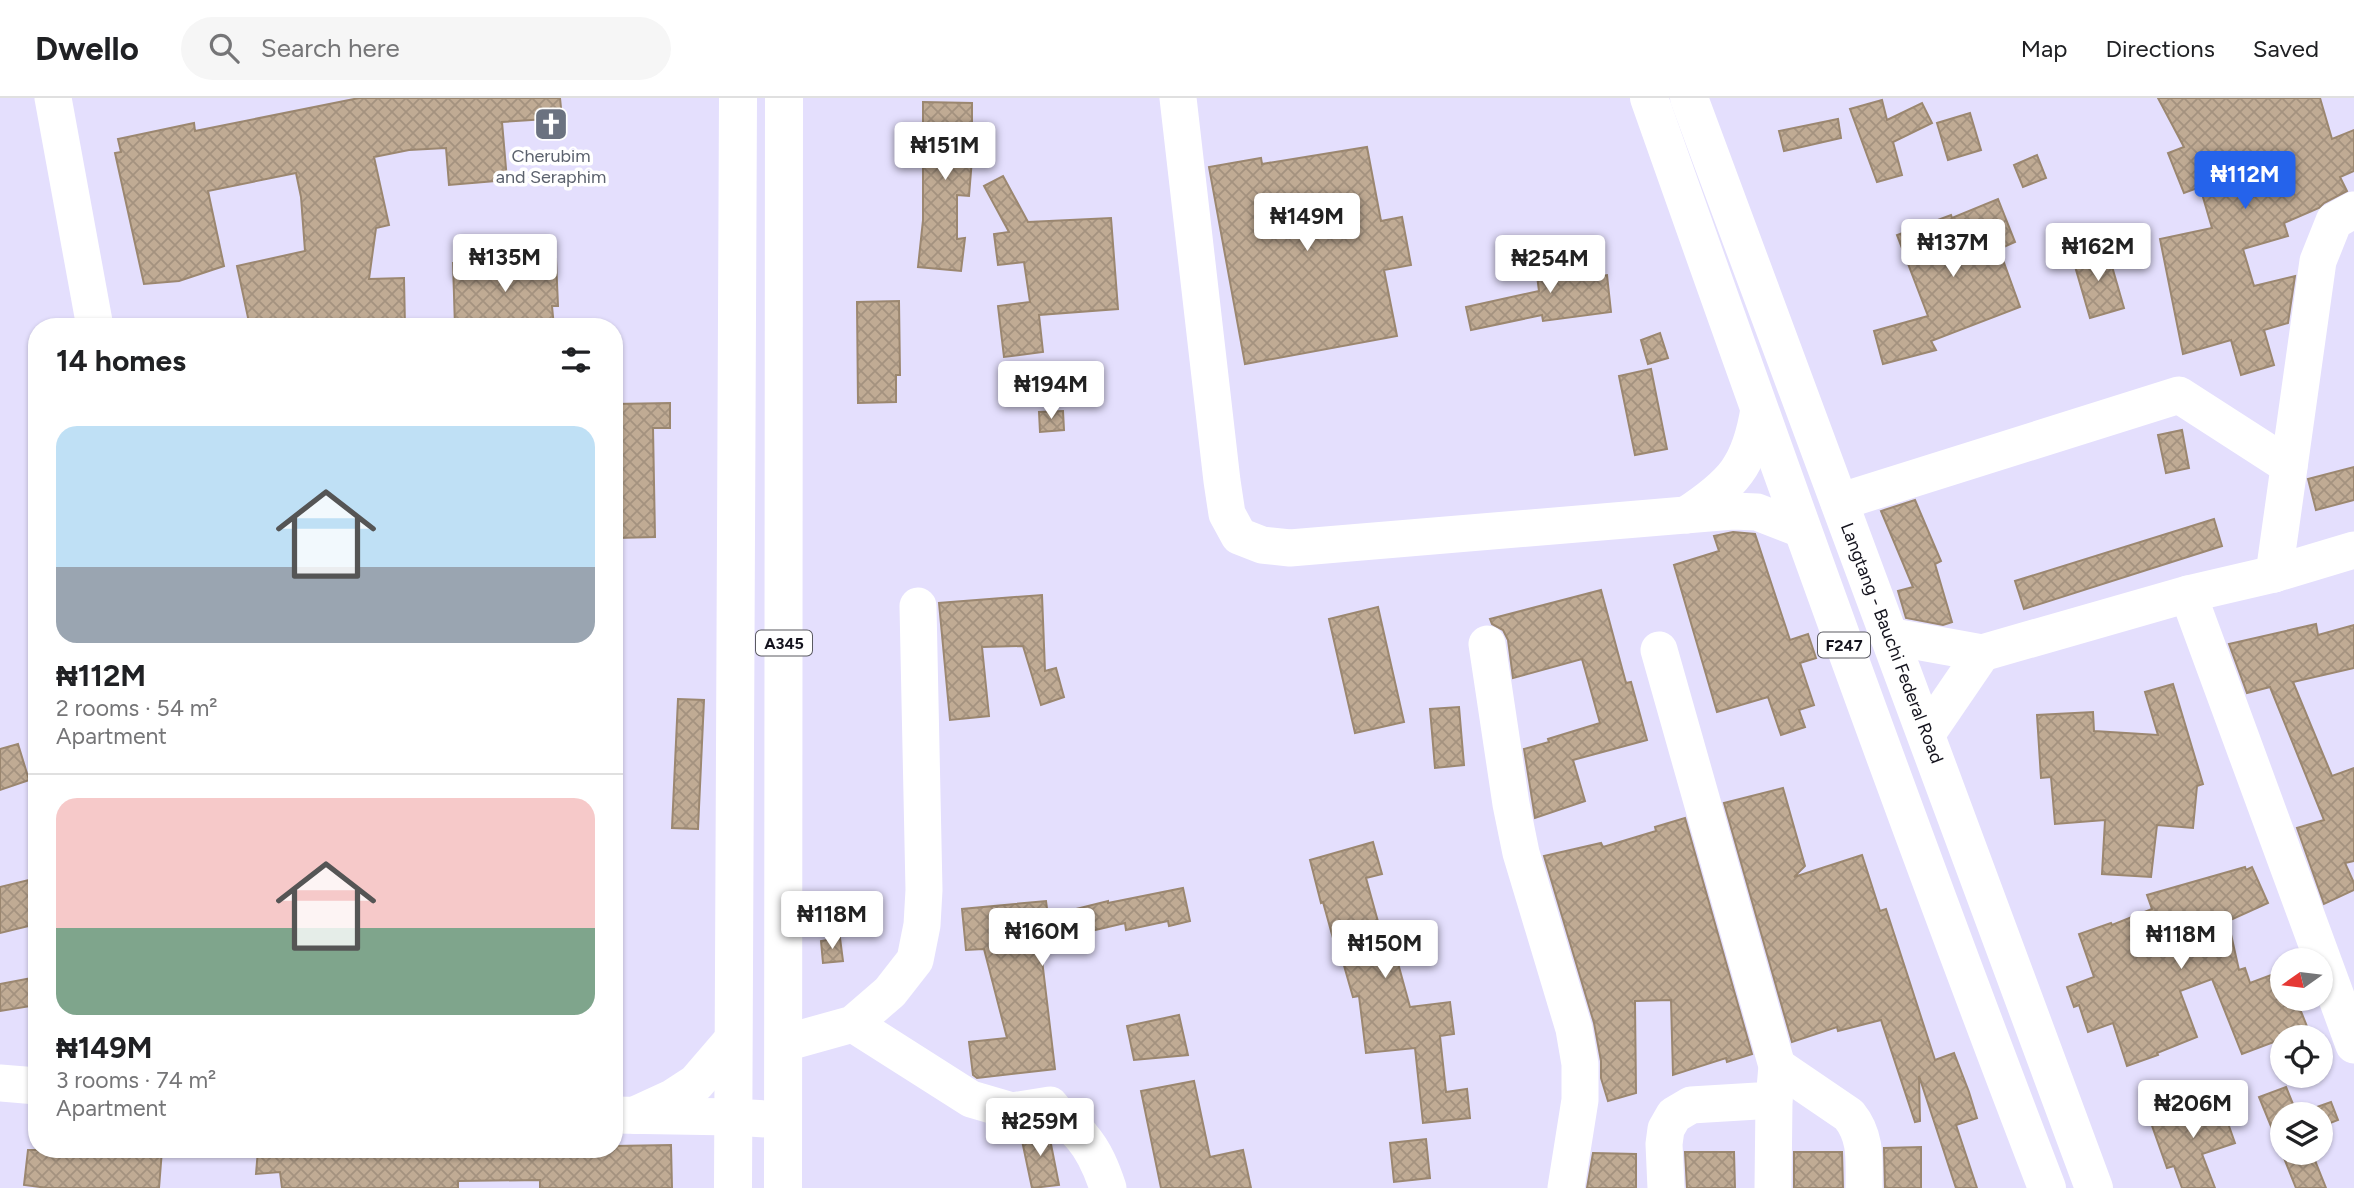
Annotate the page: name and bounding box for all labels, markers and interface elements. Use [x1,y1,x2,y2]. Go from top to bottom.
search box [181,17,671,80]
text: Dwello [35,29,139,68]
icon: search [205,29,243,67]
text: Search here [261,32,400,64]
text: Map [2021,34,2067,63]
text: Directions [2105,34,2215,63]
text: Saved [2253,34,2319,63]
church icon: Cherubim and Seraphim [532,105,570,143]
pin: ₦151M [896,122,994,182]
text: ₦151M [910,131,980,159]
place label: Cherubim and Seraphim [496,145,606,188]
pin: ₦112M [2196,152,2294,211]
text: ₦112M [2210,160,2280,188]
pin: ₦149M [1258,194,1356,253]
text: ₦149M [1270,202,1344,230]
pin: ₦137M [1904,220,2002,279]
pin: ₦162M [2049,223,2147,283]
text: ₦137M [1917,228,1989,256]
text: ₦162M [2062,232,2134,260]
pin: ₦135M [456,234,554,294]
pin: ₦254M [1501,236,1599,295]
text: ₦135M [469,243,541,271]
text: ₦254M [1511,244,1589,272]
icon: filters [557,341,595,379]
text: 14 homes [56,342,186,379]
pin: ₦194M [1002,362,1100,421]
text: ₦194M [1014,370,1088,398]
icon: home [263,471,389,597]
street label: Langtang - Bauchi Federal Road [1836,520,1948,766]
road number: A345 [756,630,812,656]
road number: F247 [1818,632,1870,658]
text: ₦112M [56,657,146,694]
text: 2 rooms · 54 m² [56,694,218,722]
text: Apartment [56,722,167,750]
icon: home [263,843,389,969]
pin: ₦118M [783,892,881,951]
text: ₦118M [797,900,867,928]
pin: ₦160M [993,908,1091,968]
pin: ₦118M [2132,912,2230,971]
text: ₦160M [1005,917,1079,945]
pin: ₦150M [1336,920,1434,980]
text: ₦118M [2146,920,2216,948]
text: ₦150M [1348,929,1422,957]
north arrow [2270,948,2333,1012]
map controls [2270,948,2333,1165]
button: locate [2270,1025,2333,1088]
text: ₦149M [56,1029,152,1066]
text: 3 rooms · 74 m² [56,1066,216,1094]
pin: ₦206M [2144,1080,2242,1140]
text: ₦206M [2154,1089,2232,1117]
text: Apartment [56,1094,167,1122]
pin: ₦259M [991,1098,1089,1158]
button: layers [2270,1102,2333,1165]
text: ₦259M [1002,1107,1078,1135]

